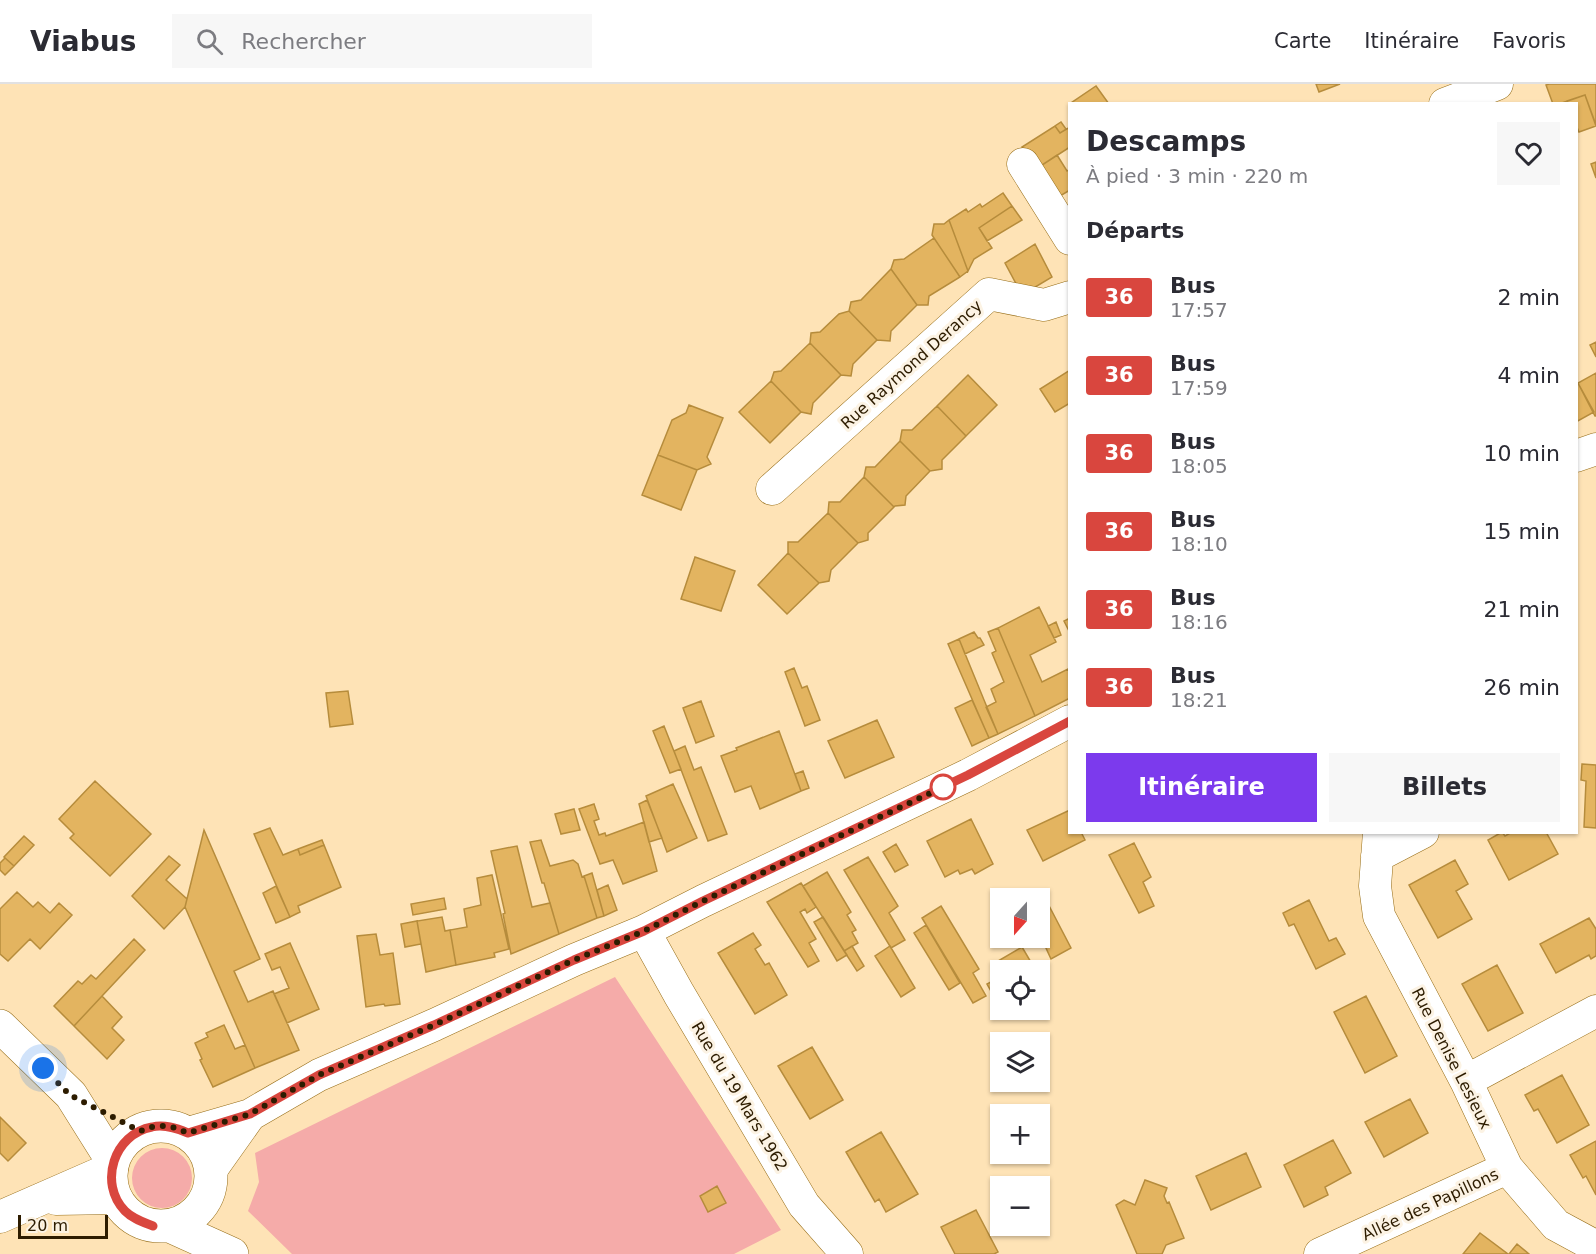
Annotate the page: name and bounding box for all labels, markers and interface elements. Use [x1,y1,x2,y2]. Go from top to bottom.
search box [172,14,592,68]
text: Viabus [30,25,136,58]
icon: search [193,25,226,58]
text: Rechercher [241,29,366,54]
text: Carte [1274,29,1331,53]
text: Itinéraire [1364,29,1459,53]
text: Favoris [1492,29,1566,53]
button: heart [1497,122,1560,185]
text: Descamps [1086,125,1246,158]
text: À pied · 3 min · 220 m [1086,164,1308,188]
text: Départs [1086,218,1184,243]
text: Bus [1170,273,1216,298]
text: 36 [1104,285,1134,309]
text: 2 min [1498,285,1560,310]
street label: Rue Raymond Derancy [837,296,986,433]
text: 17:57 [1170,298,1228,322]
text: Bus [1170,351,1216,376]
text: 36 [1104,363,1134,387]
text: 4 min [1498,363,1560,388]
text: 17:59 [1170,376,1228,400]
text: Bus [1170,429,1216,454]
text: 36 [1104,441,1134,465]
text: 10 min [1484,441,1560,466]
text: 18:05 [1170,454,1228,478]
text: Bus [1170,507,1216,532]
text: 36 [1104,519,1134,543]
text: 15 min [1484,519,1560,544]
text: 18:10 [1170,532,1228,556]
text: Bus [1170,585,1216,610]
text: 36 [1104,597,1134,621]
text: 21 min [1484,597,1560,622]
text: 18:16 [1170,610,1228,634]
text: Bus [1170,663,1216,688]
text: 36 [1104,675,1134,699]
text: 26 min [1484,675,1560,700]
text: 18:21 [1170,688,1228,712]
button: Itinéraire [1086,753,1317,822]
button: Billets [1329,753,1560,822]
unlabelled marker [930,774,956,800]
north arrow [990,888,1050,948]
map controls [990,888,1050,1236]
button: locate [990,960,1050,1020]
street label: Rue Denise Lesieux [1408,984,1495,1132]
street label: Rue du 19 Mars 1962 [687,1018,792,1174]
button: layers [990,1032,1050,1092]
your location [28,1053,58,1083]
button: + [990,1104,1050,1164]
street label: Allée des Papillons [1359,1164,1502,1244]
button: − [990,1176,1050,1236]
scale bar [18,1212,108,1240]
text: 20 m [27,1216,68,1235]

